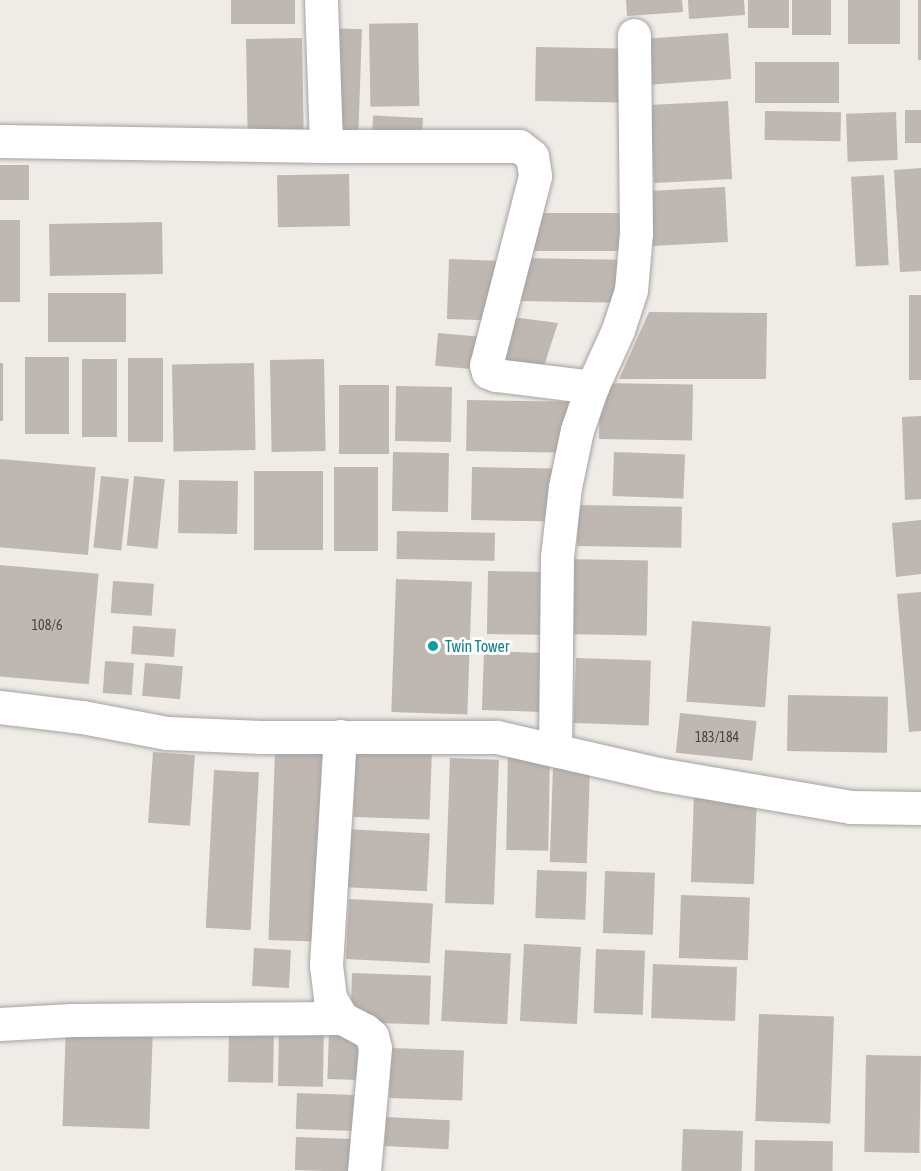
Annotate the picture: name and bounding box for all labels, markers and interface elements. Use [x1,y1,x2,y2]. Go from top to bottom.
house number: 108/6 [31,617,63,633]
place label: Twin Tower [445,636,509,656]
marker: Twin Tower [426,639,440,653]
house number: 183/184 [695,729,739,745]

